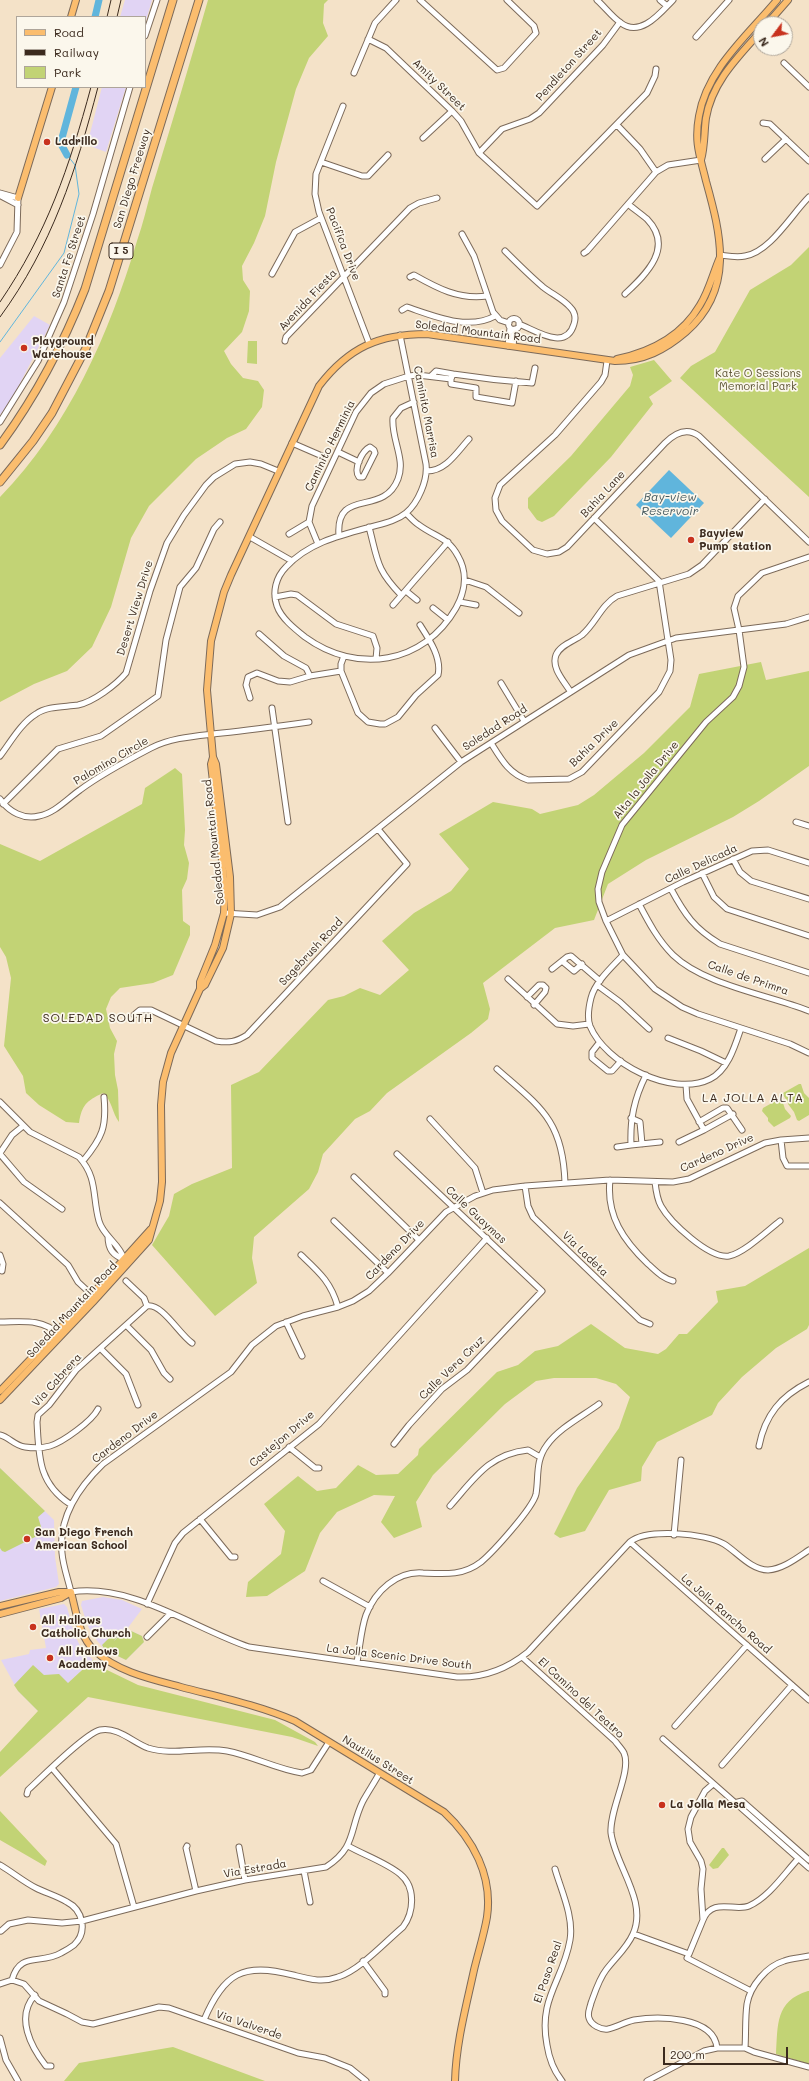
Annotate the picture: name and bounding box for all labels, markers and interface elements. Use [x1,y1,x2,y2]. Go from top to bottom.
legend [16,16,146,88]
north arrow [753,16,793,56]
text: Road [54,24,84,40]
street label: Pendleton Street [533,26,605,104]
text: N [755,35,772,50]
text: Railway [54,44,99,60]
street label: Amity Street [410,56,468,114]
text: Park [54,64,81,80]
street label: San Diego Freeway [111,128,153,230]
place label: Ladrillo [55,135,97,149]
marker: Ladrillo [42,137,52,147]
street label: Pacifica Drive [323,206,363,282]
street label: Santa Fe Street [49,214,89,300]
road number: I 5 [109,243,133,259]
street label: Avenida Fiesta [276,266,340,334]
street label: Soledad Mountain Road [415,318,541,346]
place label: Playground Warehouse [32,335,94,361]
marker: Playground Warehouse [19,343,29,353]
street label: Caminito Marrisa [411,365,441,459]
park label: Kate O Sessions Memorial Park [715,367,801,393]
street label: Caminito Herminia [302,398,358,494]
street label: Bahia Lane [578,468,628,520]
water label: Bay-view Reservoir [641,490,699,518]
place label: Bayview Pump station [699,527,771,553]
marker: Bayview Pump station [686,535,696,545]
street label: Desert View Drive [114,559,156,657]
street label: Soledad Road [460,702,530,754]
street label: Bahia Drive [567,716,621,770]
street label: Palomino Circle [71,734,151,788]
street label: Alta la Jolla Drive [611,738,681,822]
street label: Soledad Mountain Road [201,779,227,905]
street label: Calle Delicada [663,841,739,887]
street label: Sagebrush Road [276,916,346,988]
street label: Calle de Primra [706,958,790,998]
district label: SOLEDAD SOUTH [43,1011,153,1025]
district label: LA JOLLA ALTA [702,1091,804,1105]
street label: Cardeno Drive [678,1131,756,1175]
street label: Calle Guaymas [443,1183,509,1247]
street label: Cardeno Drive [363,1217,427,1283]
street label: Via Ladeta [559,1229,611,1279]
street label: Soledad Mountain Road [24,1259,120,1361]
street label: Calle Vera Cruz [417,1333,487,1403]
street label: Via Cabrera [30,1351,84,1409]
street label: Cardeno Drive [89,1408,161,1466]
street label: Castejon Drive [247,1408,317,1470]
place label: San Diego French American School [35,1526,133,1552]
marker: San Diego French American School [22,1534,32,1544]
street label: La Jolla Rancho Road [678,1571,774,1657]
place label: All Hallows Catholic Church [41,1614,131,1640]
marker: All Hallows Catholic Church [28,1622,38,1632]
street label: La Jolla Scenic Drive South [326,1642,472,1672]
place label: All Hallows Academy [58,1645,118,1671]
marker: All Hallows Academy [45,1653,55,1663]
street label: El Camino del Teatro [535,1655,627,1741]
street label: Nautilus Street [340,1733,416,1787]
place label: La Jolla Mesa [670,1798,745,1812]
marker: La Jolla Mesa [657,1800,667,1810]
street label: Via Estrada [223,1857,287,1881]
street label: El Paso Real [531,1939,565,2005]
street label: Via Valverde [214,2007,284,2043]
scale bar [665,2039,790,2065]
text: 200 m [670,2046,705,2062]

